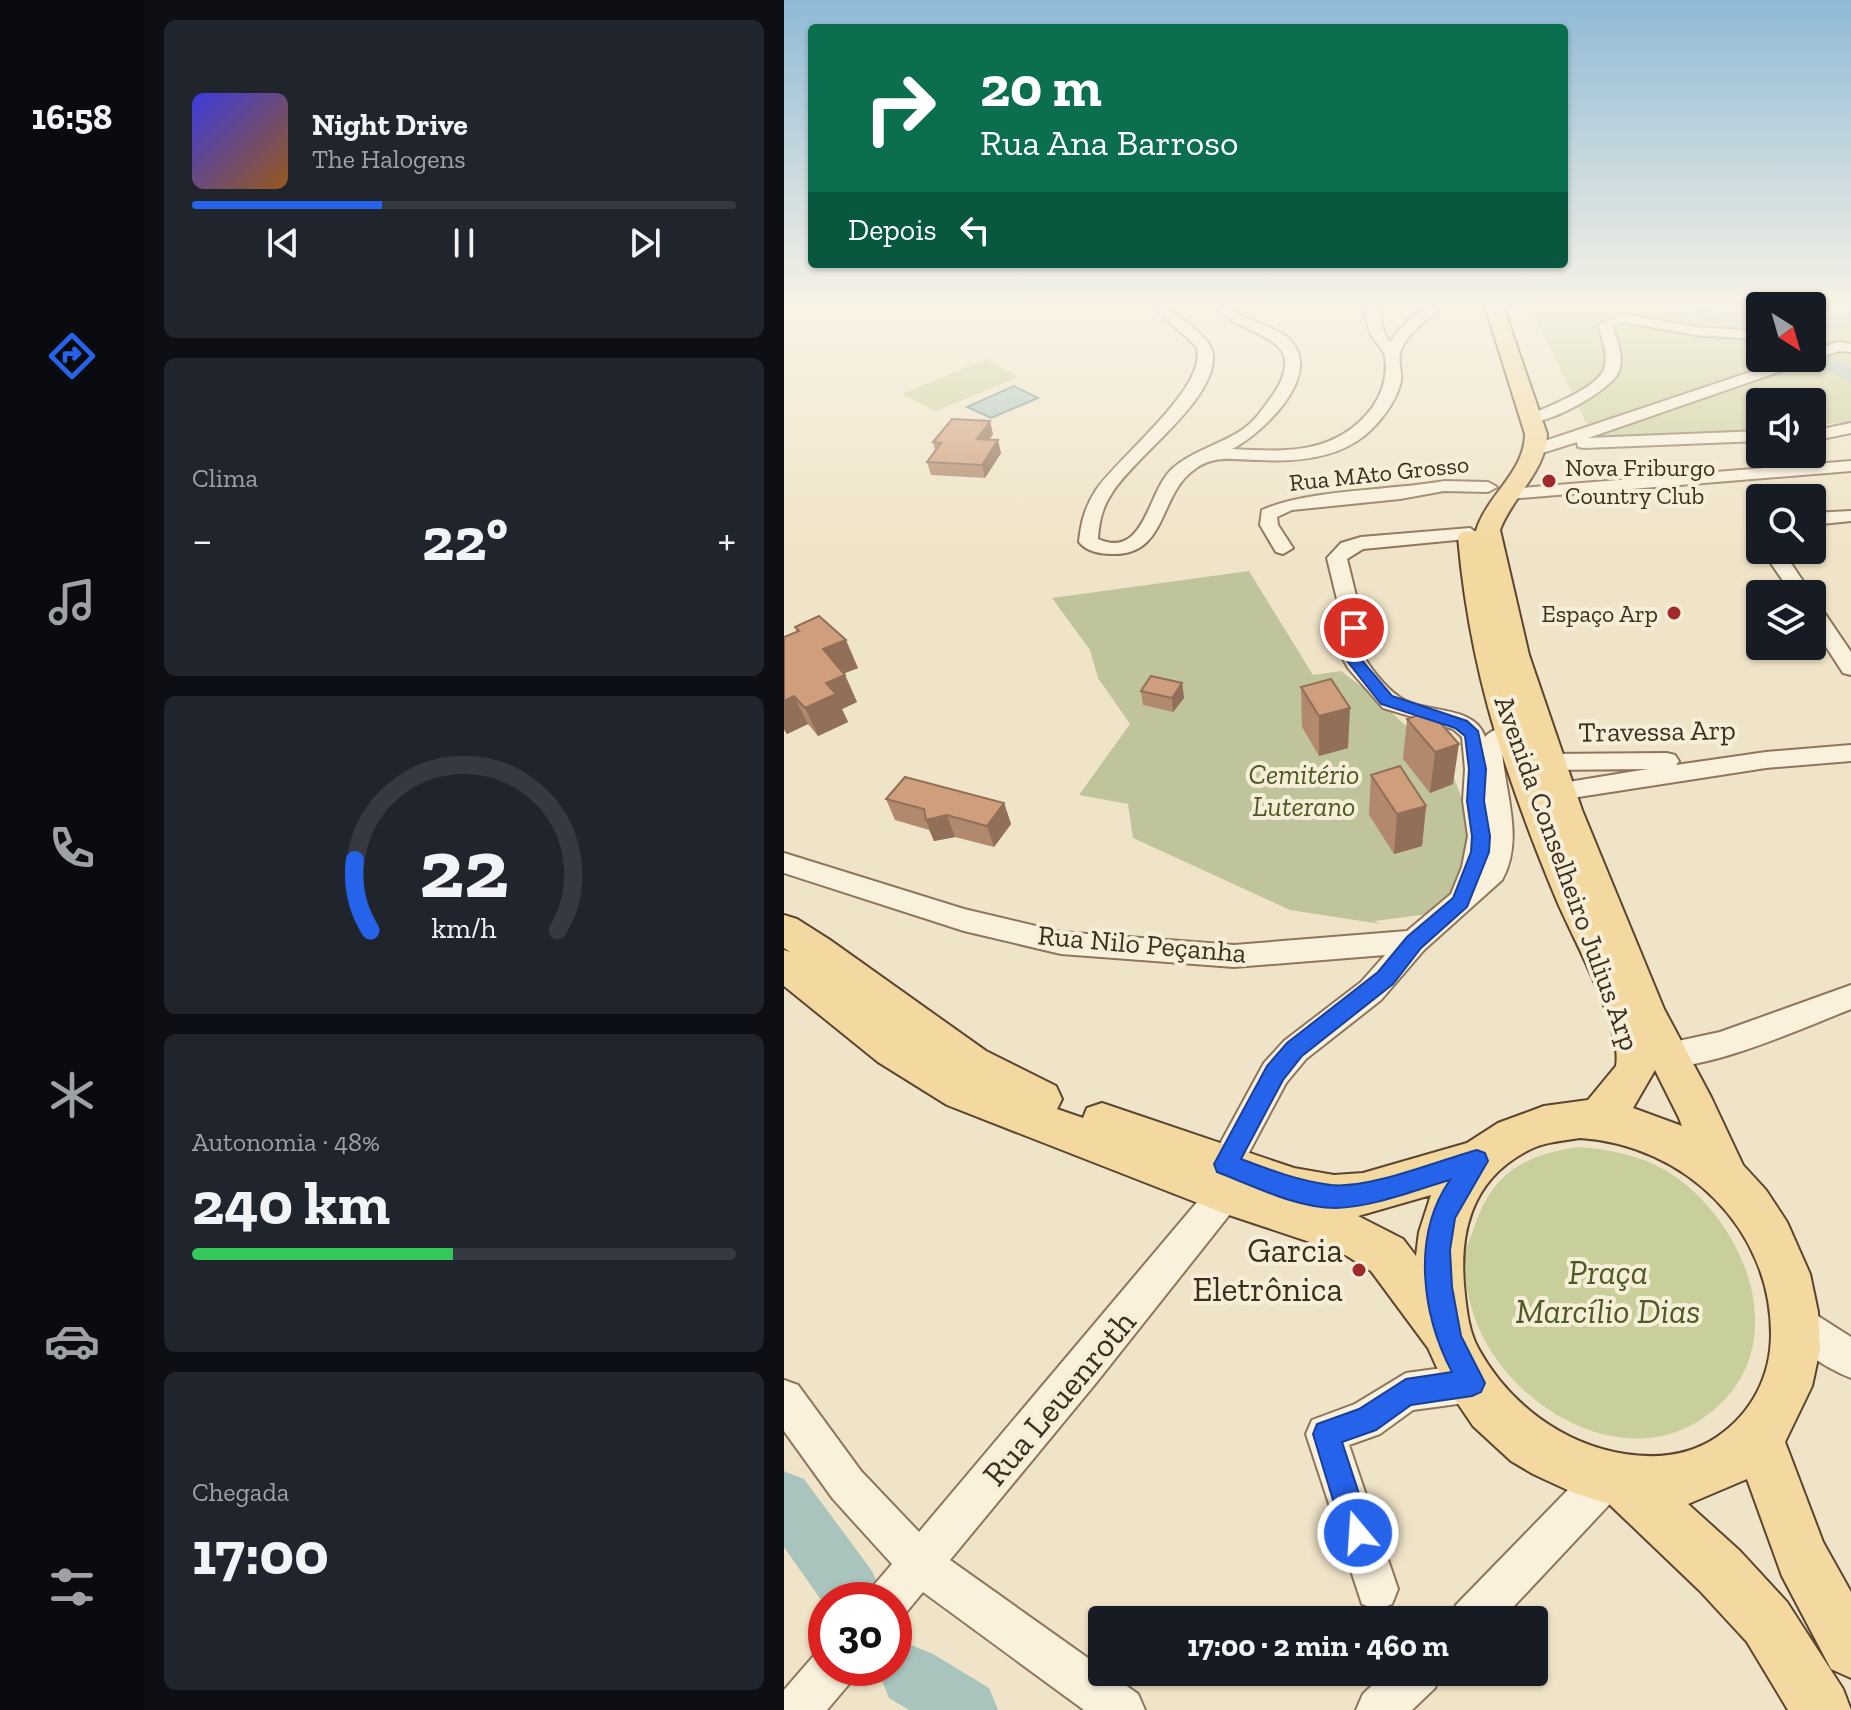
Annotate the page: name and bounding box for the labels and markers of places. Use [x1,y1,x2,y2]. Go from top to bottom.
place label: Nova Friburgo Country Club [1565,453,1715,510]
marker: Nova Friburgo Country Club [1540,472,1558,490]
pin [1320,594,1388,662]
place label: Espaço Arp [1542,599,1658,628]
marker: Espaço Arp [1665,604,1683,622]
place label: Garcia Eletrônica [1193,1230,1343,1310]
marker: Garcia Eletrônica [1350,1261,1368,1279]

